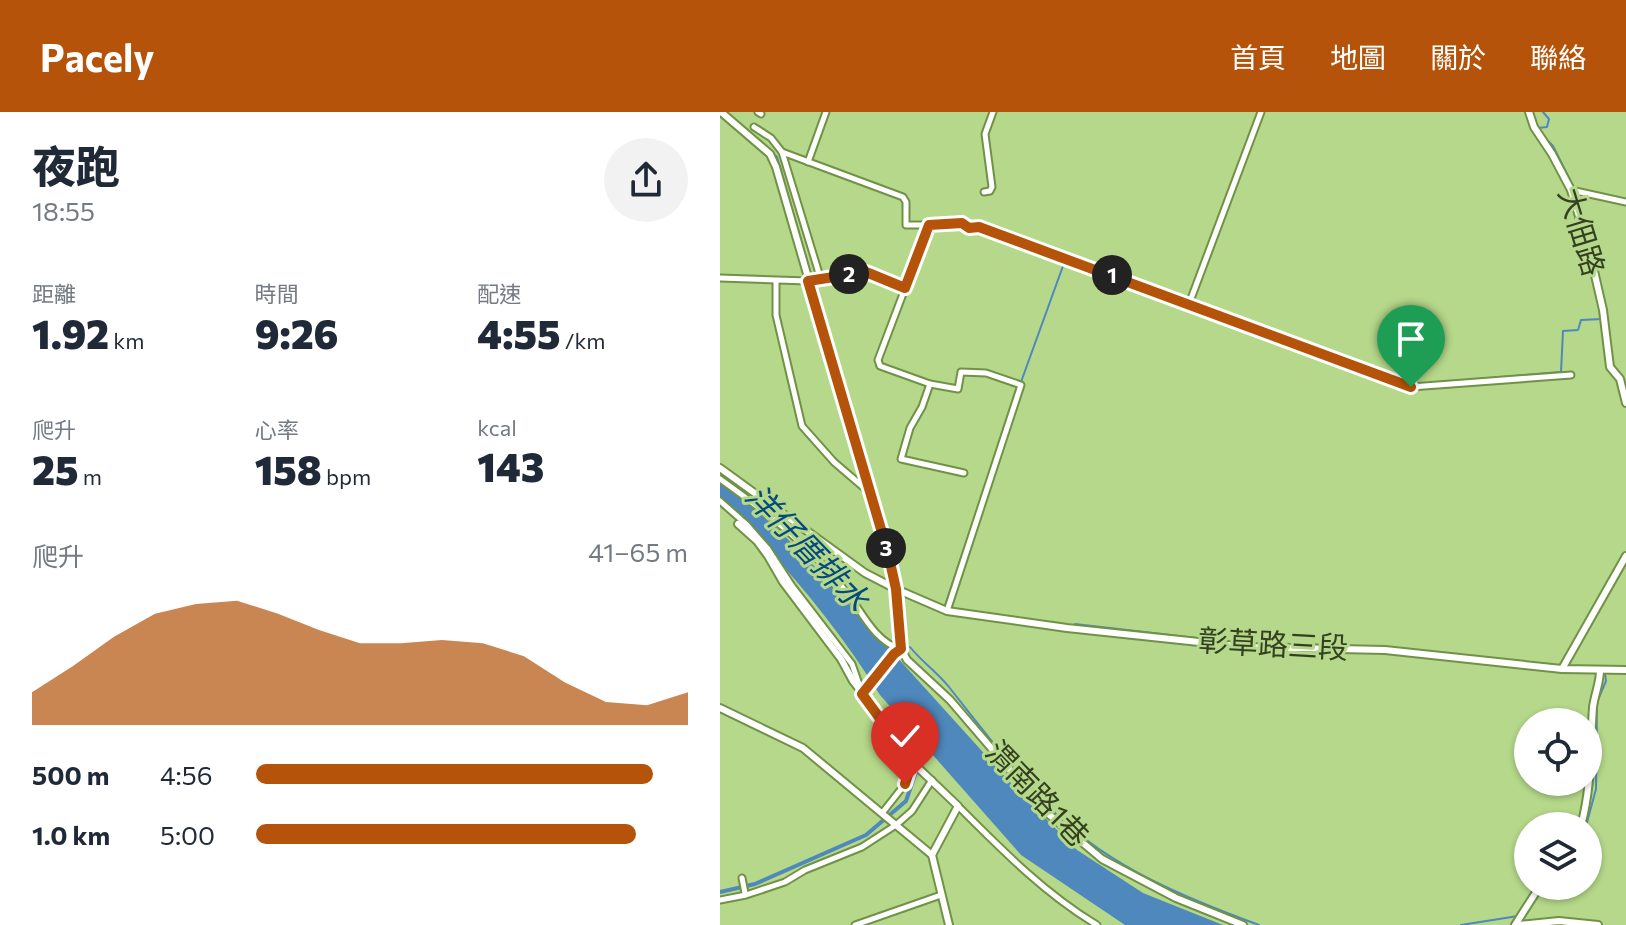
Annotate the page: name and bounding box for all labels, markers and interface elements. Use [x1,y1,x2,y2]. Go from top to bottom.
text: Pacely [40,33,154,80]
text: 首頁 [1230,40,1286,74]
text: 地圖 [1330,40,1386,74]
text: 關於 [1430,40,1486,74]
text: 聯絡 [1530,40,1586,74]
text: 夜跑 [32,138,120,192]
button: share [604,138,688,222]
street label: 大佃路 [1553,183,1614,280]
text: 18:55 [32,195,95,226]
pin: 2 [829,254,869,294]
pin: 1 [1092,255,1132,295]
text: 2 [843,260,855,287]
text: 1 [1107,261,1117,288]
text: 距離 [32,280,76,307]
text: 時間 [255,280,299,307]
text: 配速 [477,280,521,307]
pin [1377,305,1445,387]
text: 1.92 [32,308,109,357]
text: 9:26 [255,308,338,357]
text: 4:55 [477,308,560,357]
icon: arrive [1389,317,1433,361]
text: km [109,327,144,354]
text: /km [560,327,606,354]
text: kcal [477,414,517,441]
text: 爬升 [32,416,76,443]
text: 心率 [255,416,299,443]
text: 143 [477,441,544,490]
text: 25 [32,444,79,493]
text: 158 [255,444,322,493]
text: m [79,463,102,490]
text: bpm [322,463,371,490]
water label: 洋仔厝排水 [738,475,880,619]
pin: 3 [866,528,906,568]
text: 3 [880,534,892,561]
text: 41–65 m [588,536,688,567]
text: 爬升 [32,540,84,571]
street label: 彰草路三段 [1197,620,1349,665]
pin [871,702,939,784]
map controls [1514,708,1602,900]
button: locate [1514,708,1602,796]
icon: check [883,714,927,758]
street label: 渭南路1巷 [979,732,1098,853]
text: 500 m [32,759,109,790]
text: 4:56 [160,759,212,790]
button: layers [1514,812,1602,900]
text: 1.0 km [32,819,110,850]
text: 5:00 [160,819,215,850]

